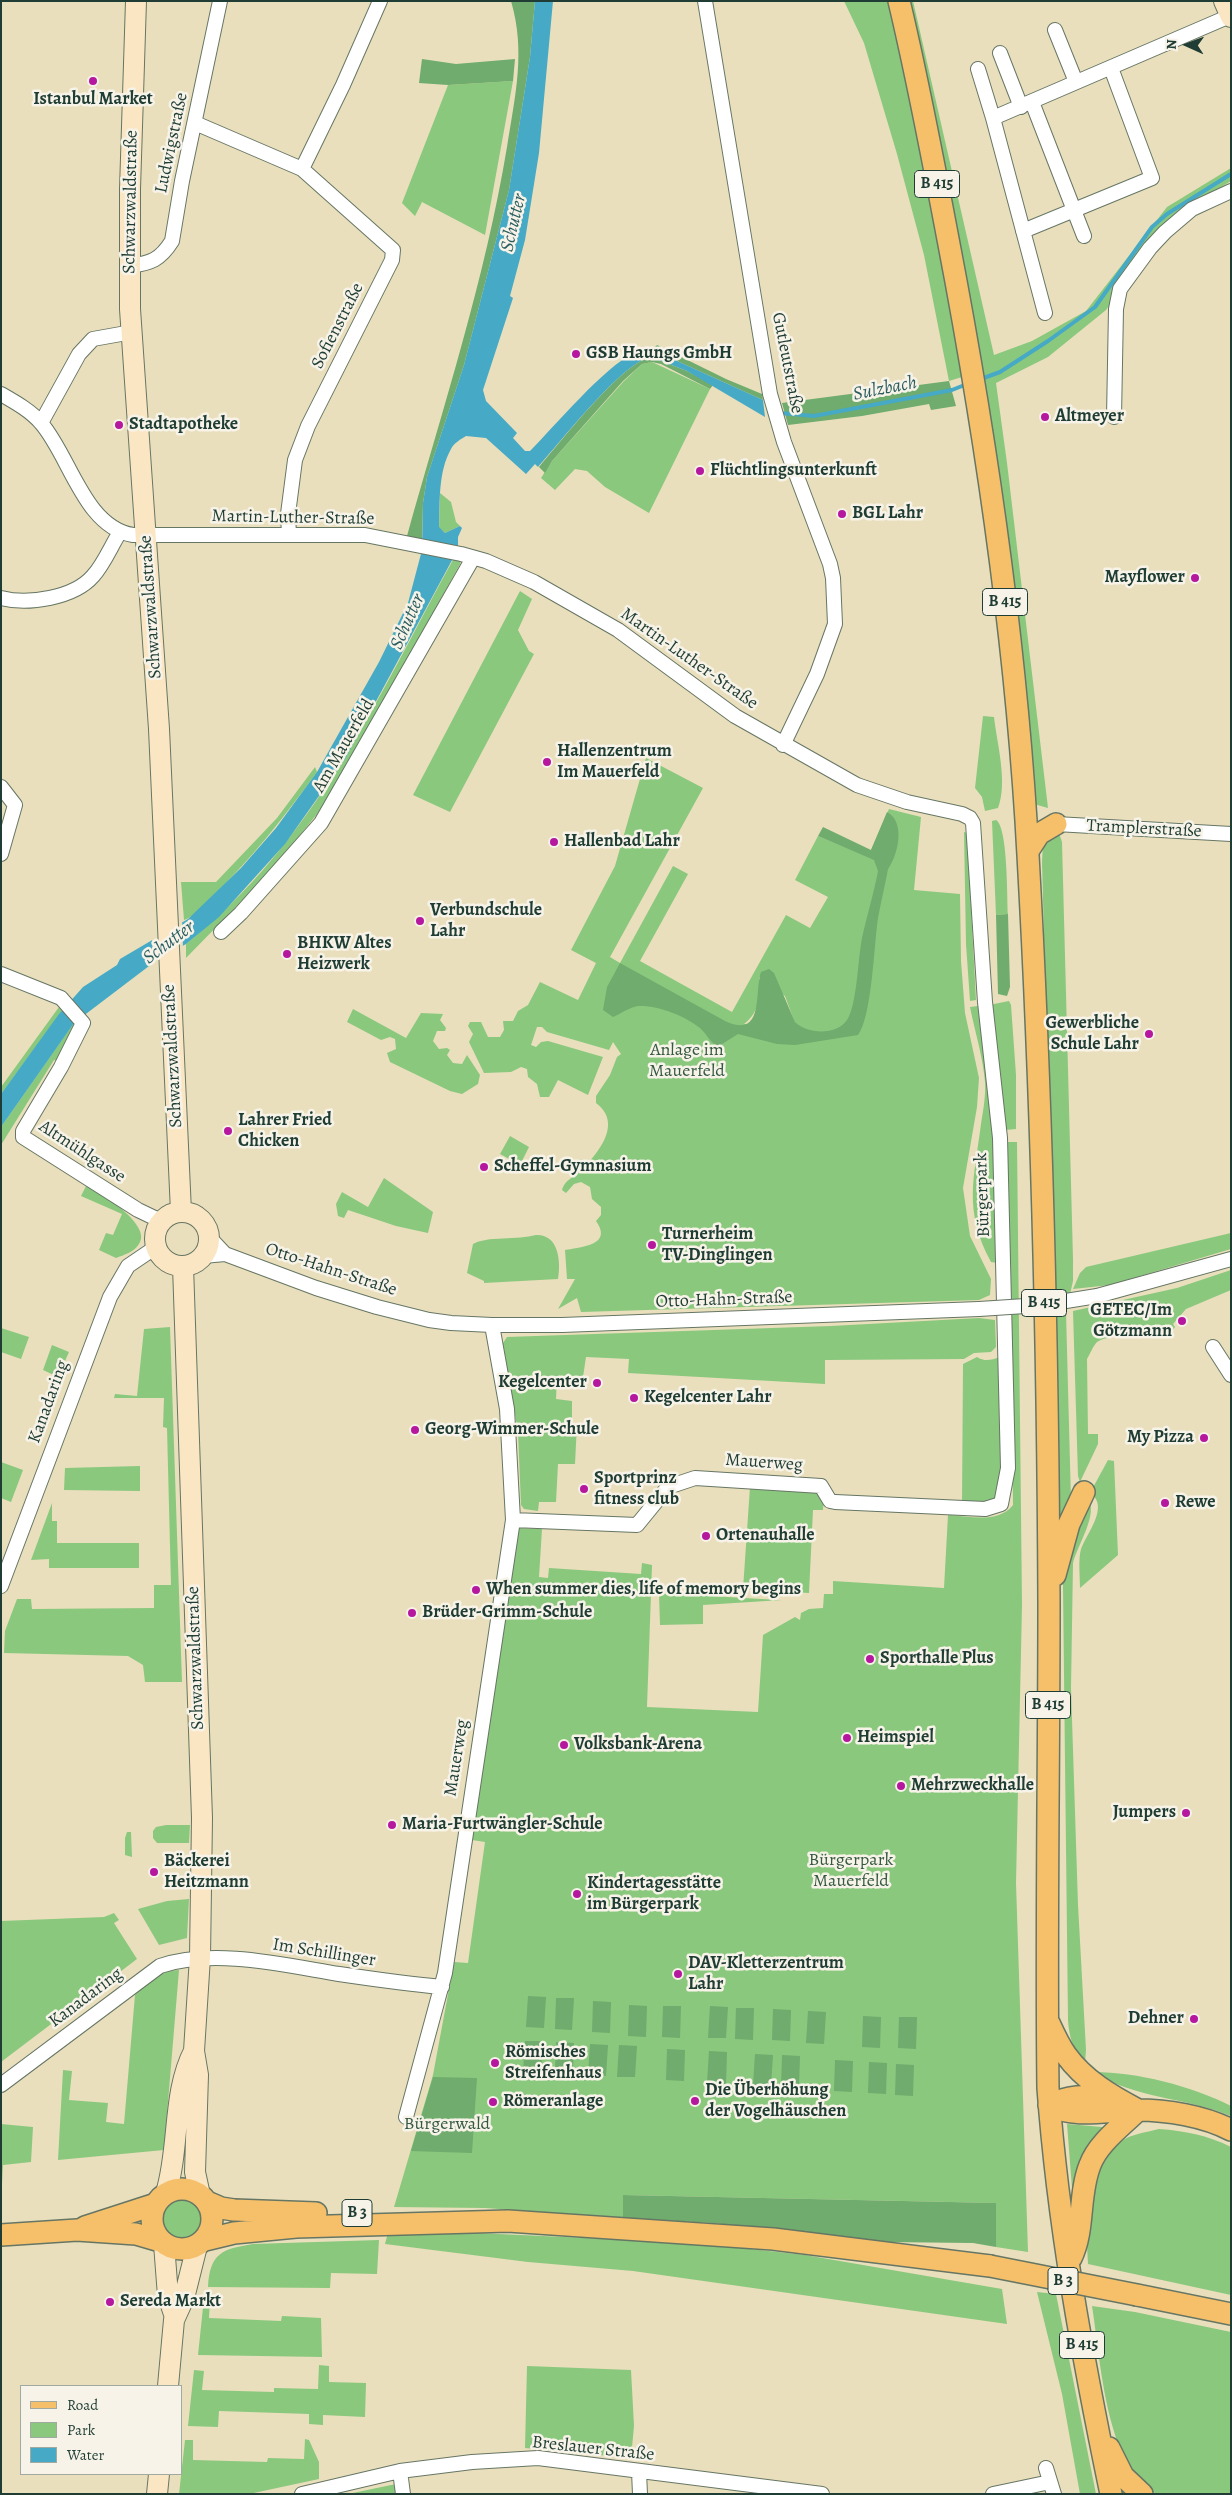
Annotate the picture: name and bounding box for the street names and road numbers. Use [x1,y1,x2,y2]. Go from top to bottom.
street label: Ludwigstraße [151,91,193,195]
street label: Schwarzwaldstraße [119,130,143,274]
road number: B 415 [914,170,960,198]
street label: Sofienstraße [307,279,369,373]
street label: Gutleutstraße [767,311,807,415]
street label: Martin-Luther-Straße [211,506,375,530]
street label: Schwarzwaldstraße [135,534,167,680]
road number: B 415 [982,588,1028,616]
street label: Martin-Luther-Straße [616,604,762,714]
street label: Am Mauerfeld [309,695,379,797]
street label: Tramplerstraße [1086,815,1202,843]
street label: Schwarzwaldstraße [158,984,188,1128]
street label: Altmühlgasse [35,1116,129,1188]
street label: Bürgerpark [971,1152,995,1238]
street label: Otto-Hahn-Straße [263,1239,399,1301]
street label: Otto-Hahn-Straße [655,1287,793,1313]
road number: B 415 [1022,1290,1066,1316]
street label: Kanadaring [24,1358,74,1446]
street label: Mauerweg [724,1450,804,1476]
street label: Schwarzwaldstraße [183,1586,209,1730]
road number: B 415 [1026,1692,1070,1718]
street label: Mauerweg [440,1718,474,1798]
street label: Im Schillinger [271,1934,377,1972]
street label: Kanadaring [45,1963,127,2033]
road number: B 3 [342,2200,372,2226]
road number: B 3 [1048,2268,1078,2294]
road number: B 415 [1060,2332,1104,2358]
street label: Breslauer Straße [531,2432,655,2466]

